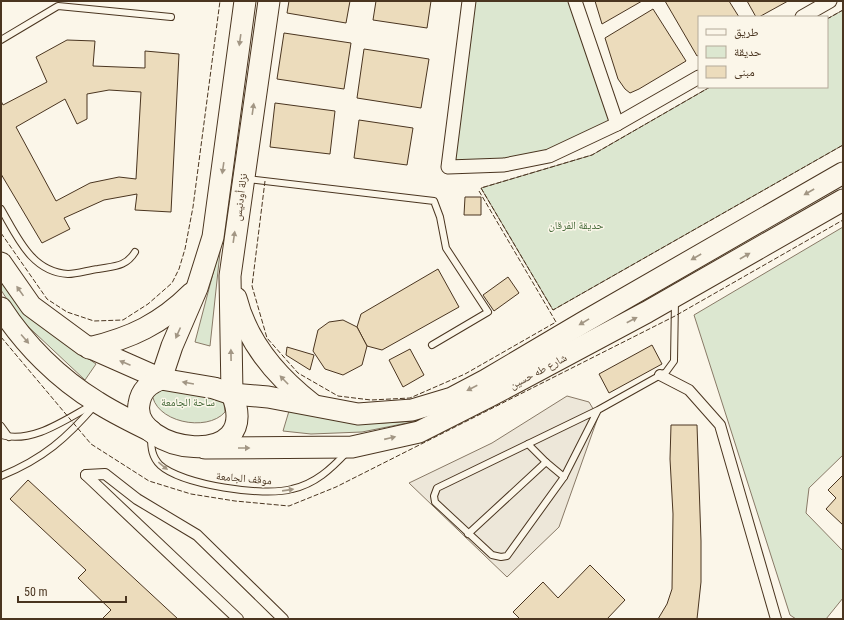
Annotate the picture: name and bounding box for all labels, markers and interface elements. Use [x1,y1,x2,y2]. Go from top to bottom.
legend [698,16,828,88]
text: طريق [734,25,759,39]
one-way arrow [237,34,243,46]
text: حديقة [734,45,762,59]
text: مبنى [734,65,755,79]
one-way arrow [250,103,256,115]
one-way arrow [220,162,226,175]
street label: نزلة أودنيس [230,172,250,222]
one-way arrow [803,189,815,196]
park label: حديقة الفرقان [548,219,604,232]
one-way arrow [231,231,237,244]
one-way arrow [739,253,751,260]
one-way arrow [690,254,702,261]
one-way arrow [16,285,24,296]
one-way arrow [626,317,638,324]
one-way arrow [578,318,590,325]
one-way arrow [175,328,181,339]
one-way arrow [21,334,30,344]
one-way arrow [228,349,235,361]
street label: شارع طه حسين [507,351,569,392]
one-way arrow [119,360,131,366]
one-way arrow [279,374,288,385]
one-way arrow [182,380,194,386]
one-way arrow [466,385,477,391]
park label: ساحة الجامعة [161,396,215,409]
one-way arrow [384,435,396,441]
one-way arrow [238,445,251,451]
one-way arrow [158,462,168,470]
street label: موقف الجامعة [216,470,272,487]
one-way arrow [282,487,294,493]
scale bar [18,578,126,604]
text: 50 m [24,585,48,599]

